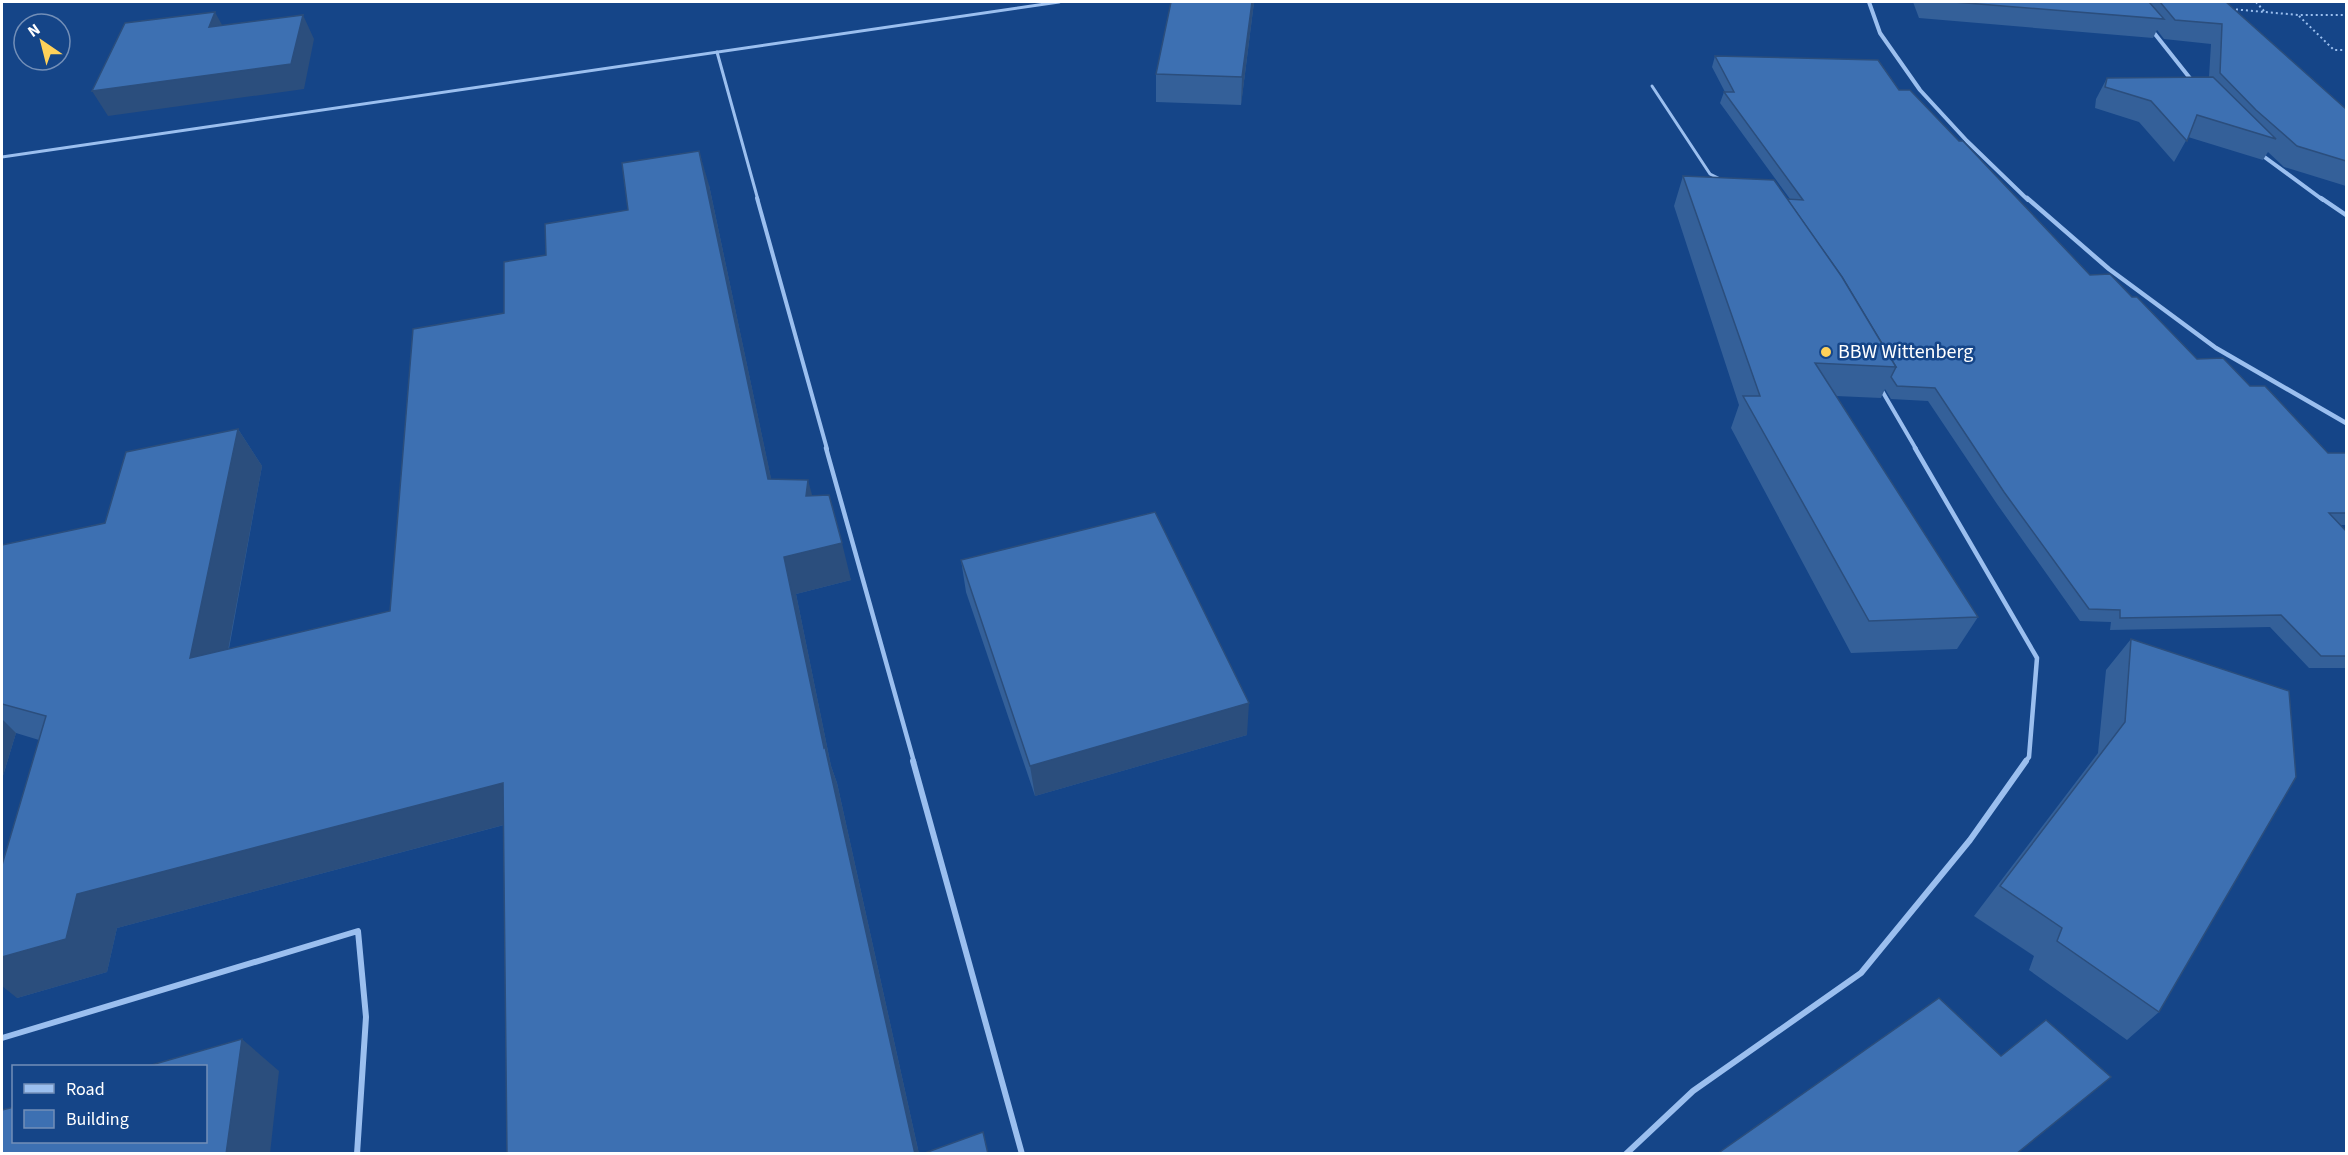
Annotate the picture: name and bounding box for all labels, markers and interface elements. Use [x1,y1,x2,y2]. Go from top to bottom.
north arrow [12,12,72,72]
text: N [23,18,45,43]
place label: BBW Wittenberg [1838,338,1973,366]
marker: BBW Wittenberg [1819,345,1833,359]
legend [12,1065,207,1143]
text: Road [66,1077,105,1102]
text: Building [66,1107,129,1132]

